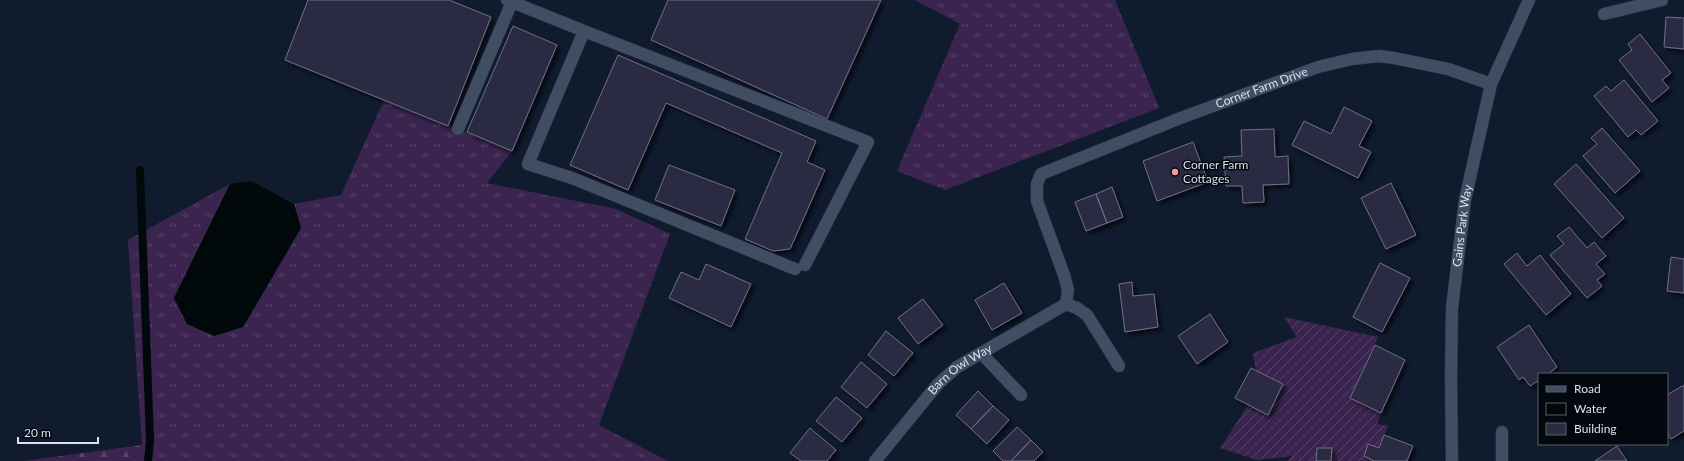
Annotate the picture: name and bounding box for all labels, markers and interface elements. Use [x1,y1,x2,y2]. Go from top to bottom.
street label: Corner Farm Drive [1213,63,1310,111]
place label: Corner Farm Cottages [1183,157,1249,186]
marker: Corner Farm Cottages [1170,167,1180,177]
street label: Gains Park Way [1449,182,1475,268]
street label: Barn Owl Way [924,340,995,397]
legend [1538,373,1668,445]
text: Road [1574,381,1601,396]
text: Water [1574,401,1607,416]
scale bar [18,419,98,445]
text: Building [1574,421,1617,436]
text: 20 m [24,425,51,440]

